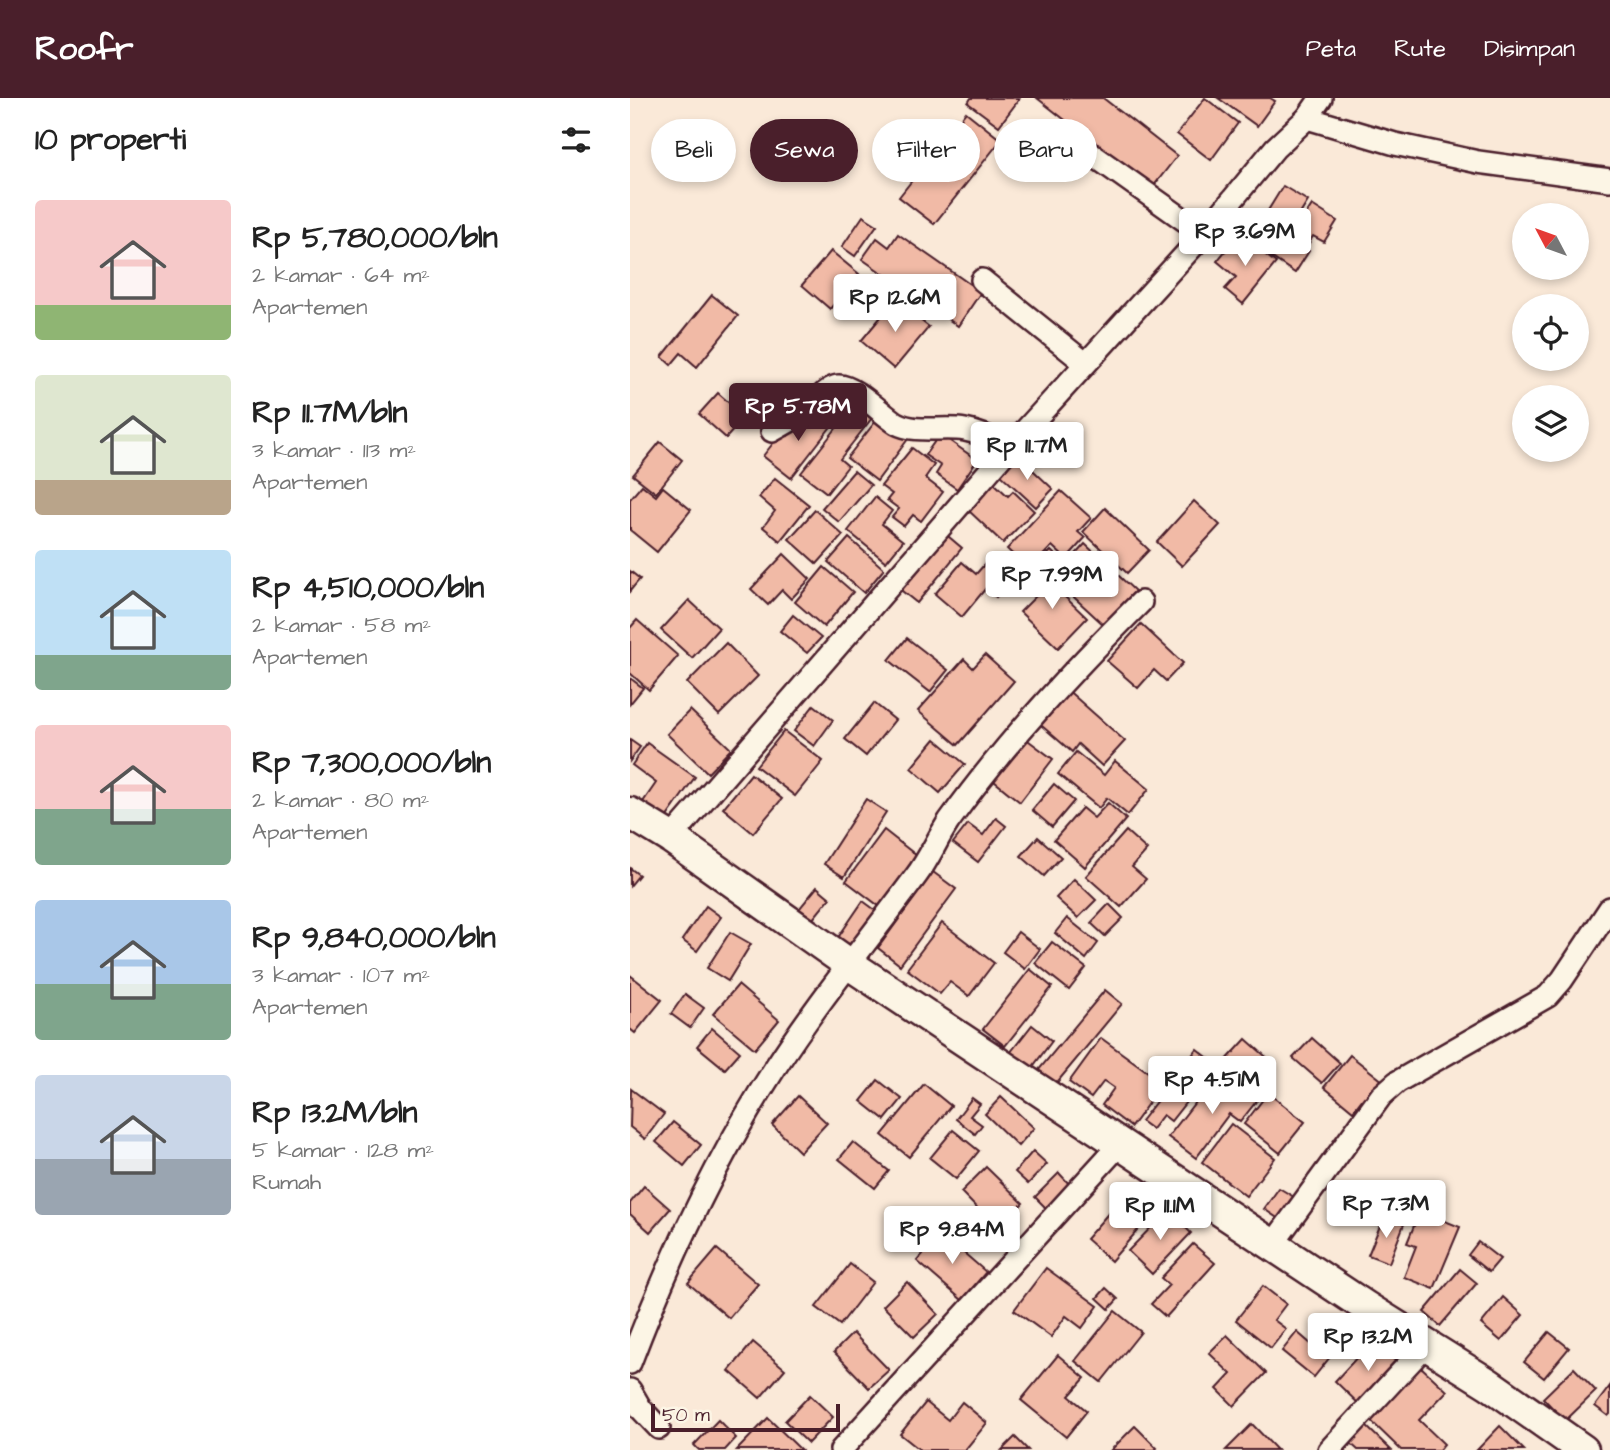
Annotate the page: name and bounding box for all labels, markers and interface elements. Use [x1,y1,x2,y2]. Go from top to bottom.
text: Roofr [35,26,133,72]
text: Peta [1306,32,1356,66]
text: Rute [1394,32,1446,66]
text: Disimpan [1484,32,1575,66]
text: 10 properti [35,119,186,161]
chip: Beli [651,119,736,182]
chip: Sewa [750,119,858,182]
chip: Filter [872,119,980,182]
chip: Baru [994,119,1097,182]
icon: filters [557,121,595,159]
north arrow [1512,203,1589,280]
map controls [1512,203,1589,462]
pin: Rp 3.69M [1173,208,1317,268]
text: Rp 3.69M [1195,215,1295,247]
text: Rp 5,780,000/bln [252,217,498,259]
icon: home [91,228,175,312]
text: 2 kamar · 64 m² [252,259,430,291]
pin: Rp 12.6M [823,274,967,334]
text: Rp 12.6M [849,281,941,313]
text: Apartemen [252,291,368,323]
button: locate [1512,294,1589,371]
pin: Rp 5.78M [726,384,870,443]
button: layers [1512,385,1589,462]
text: Rp 5.78M [745,390,851,422]
text: Rp 11.7M/bln [252,392,407,434]
icon: home [91,403,175,487]
pin: Rp 11.7M [955,422,1099,482]
text: Rp 11.7M [987,429,1067,461]
text: 3 kamar · 113 m² [252,434,416,466]
text: Apartemen [252,466,368,498]
pin: Rp 7.99M [980,552,1124,611]
text: Rp 7.99M [1001,558,1103,590]
text: Rp 4,510,000/bln [252,567,484,609]
icon: home [91,578,175,662]
text: 2 kamar · 58 m² [252,609,431,641]
text: Apartemen [252,641,368,673]
text: Rp 7,300,000/bln [252,742,491,784]
icon: home [91,753,175,837]
text: 2 kamar · 80 m² [252,784,429,816]
text: Apartemen [252,816,368,848]
text: Rp 9,840,000/bln [252,917,496,959]
icon: home [91,928,175,1012]
text: 3 kamar · 107 m² [252,959,430,991]
text: Apartemen [252,991,368,1023]
pin: Rp 4.51M [1140,1056,1284,1116]
text: Rp 4.51M [1164,1063,1260,1095]
text: Rp 13.2M/bln [252,1092,418,1134]
icon: home [91,1103,175,1187]
text: 5 kamar · 128 m² [252,1134,434,1166]
text: Rumah [252,1166,321,1198]
pin: Rp 7.3M [1321,1180,1451,1240]
pin: Rp 11.1M [1088,1182,1232,1242]
text: Rp 7.3M [1343,1187,1429,1219]
text: Rp 11.1M [1125,1189,1195,1221]
pin: Rp 9.84M [880,1206,1024,1266]
text: Rp 9.84M [900,1213,1004,1245]
pin: Rp 13.2M [1296,1314,1440,1373]
text: Rp 13.2M [1324,1320,1412,1352]
scale bar [651,1401,840,1433]
text: 50 m [662,1402,710,1429]

